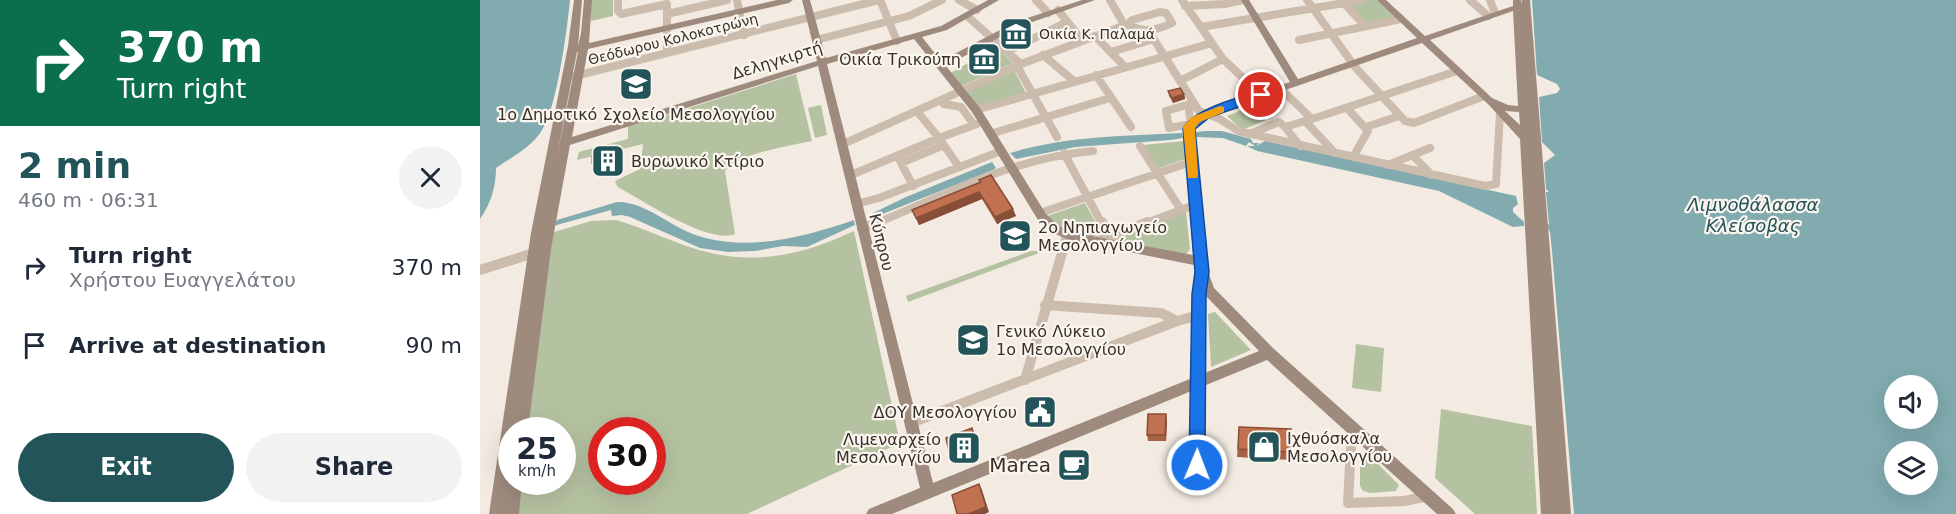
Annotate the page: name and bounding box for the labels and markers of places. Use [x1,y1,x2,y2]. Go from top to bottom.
museum icon: Οικία Κ. Παλαμά [998,16,1034,52]
place label: Οικία Κ. Παλαμά [1039,26,1155,42]
museum icon: Οικία Τρικούπη [966,41,1002,77]
place label: Οικία Τρικούπη [839,50,961,69]
school or university icon: 1ο Δημοτικό Σχολείο Μεσολογγίου [618,66,654,102]
pin [1235,69,1286,120]
place label: 1ο Δημοτικό Σχολείο Μεσολογγίου [497,105,775,124]
building icon: Βυρωνικό Κτίριο [590,143,626,179]
place label: Βυρωνικό Κτίριο [631,152,764,171]
school or university icon: 2ο Νηπιαγωγείο Μεσολογγίου [997,218,1033,254]
place label: 2ο Νηπιαγωγείο Μεσολογγίου [1038,218,1167,255]
school or university icon: Γενικό Λύκειο 1ο Μεσολογγίου [955,322,991,358]
place label: Γενικό Λύκειο 1ο Μεσολογγίου [996,322,1126,359]
public building icon: ΔΟΥ Μεσολογγίου [1022,394,1058,430]
place label: ΔΟΥ Μεσολογγίου [874,403,1017,422]
shop icon: Ιχθυόσκαλα Μεσολογγίου [1246,429,1282,465]
place label: Ιχθυόσκαλα Μεσολογγίου [1287,429,1392,466]
place label: Λιμεναρχείο Μεσολογγίου [836,430,941,467]
building icon: Λιμεναρχείο Μεσολογγίου [946,430,982,466]
cafe icon: Marea [1056,447,1092,483]
place label: Marea [989,453,1051,477]

